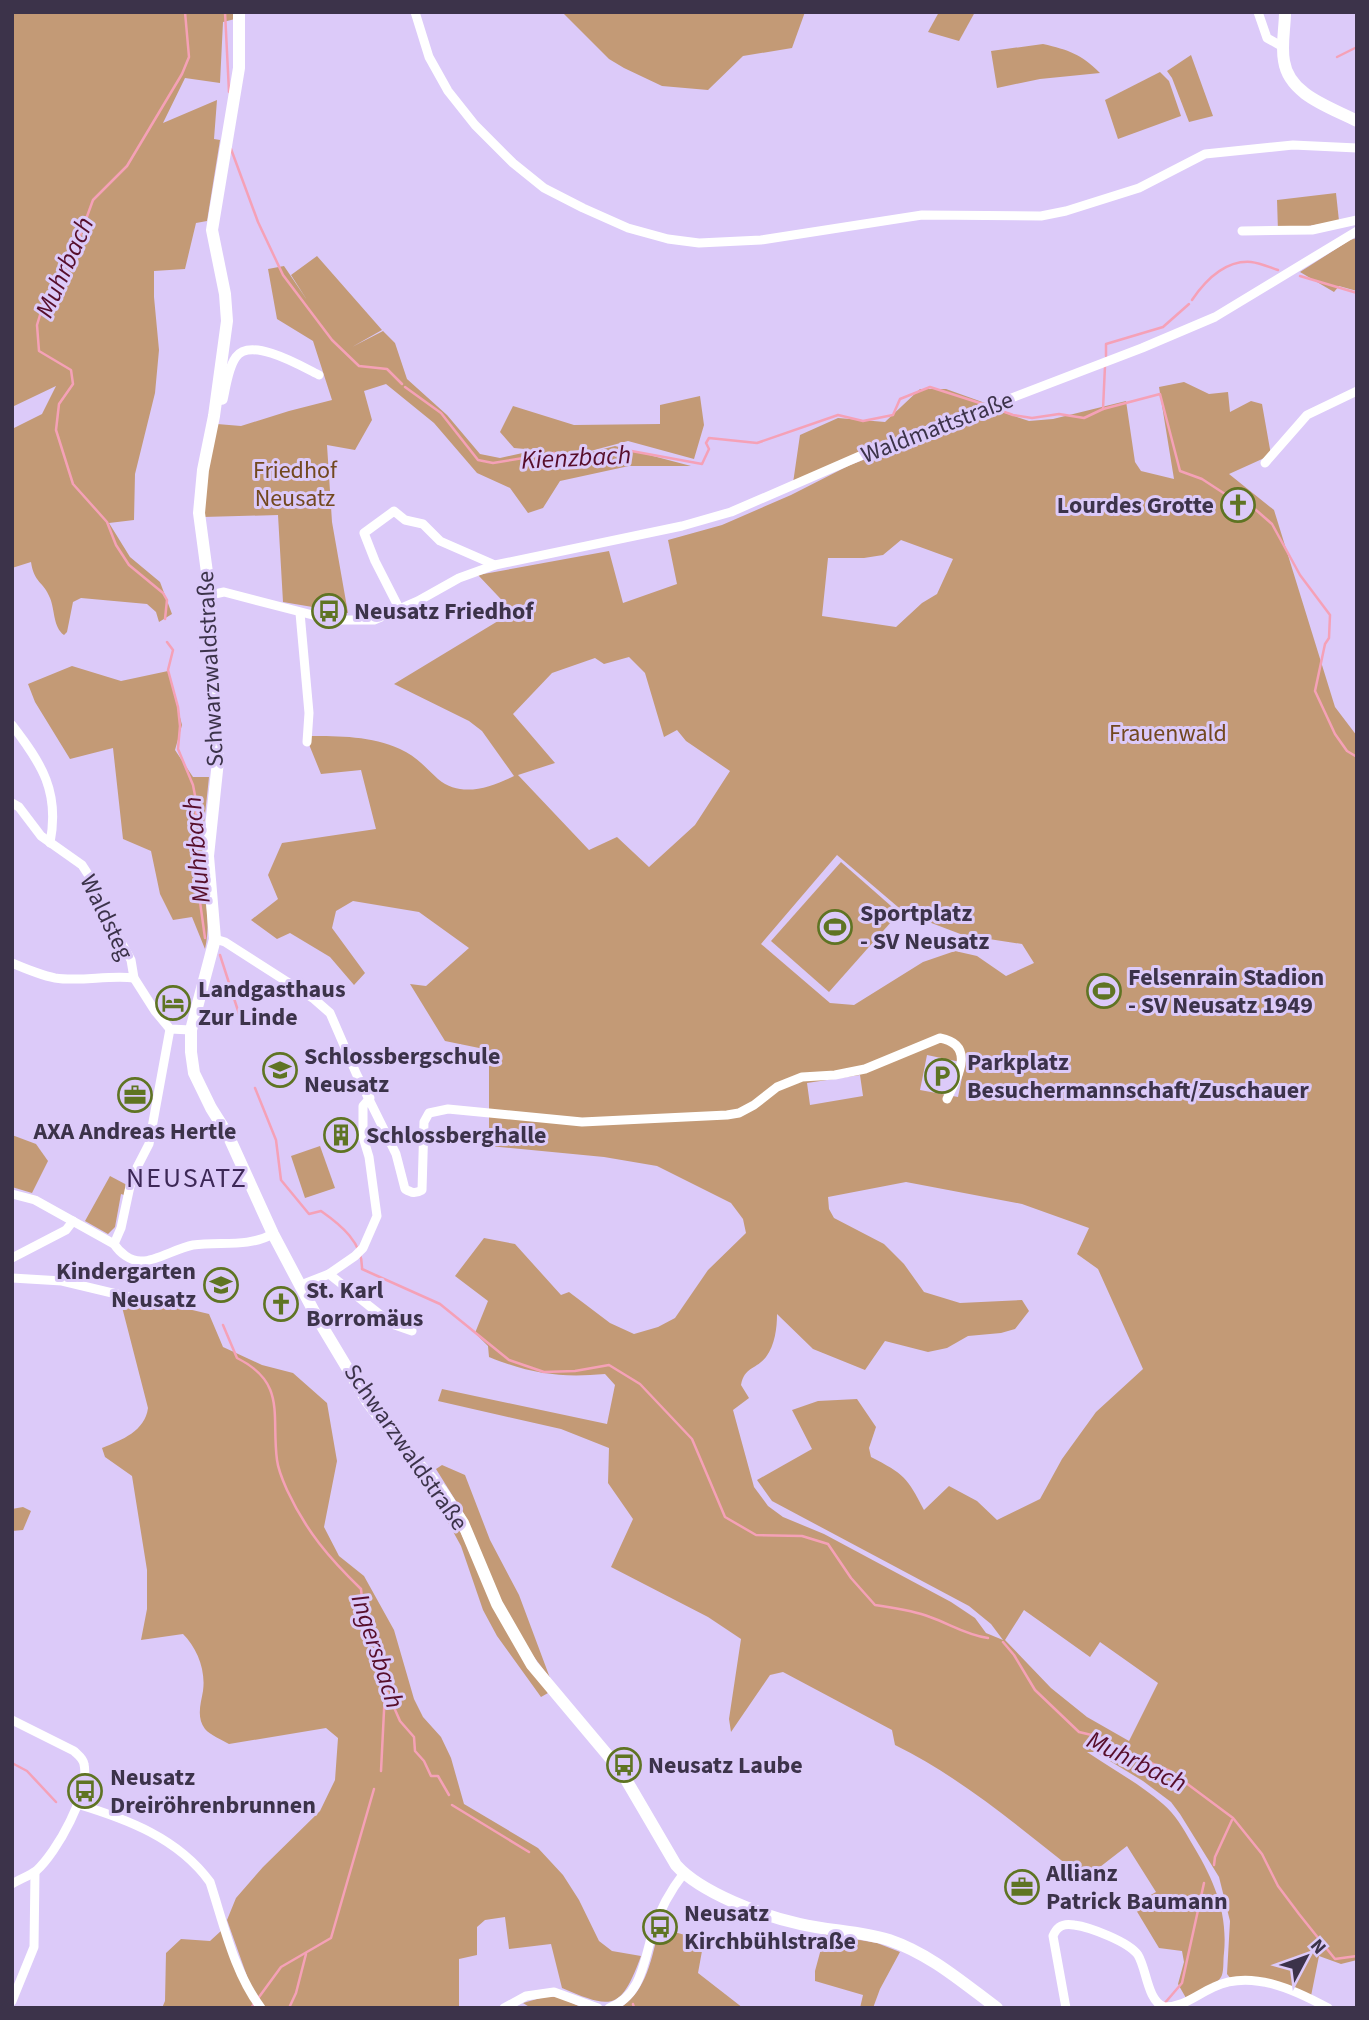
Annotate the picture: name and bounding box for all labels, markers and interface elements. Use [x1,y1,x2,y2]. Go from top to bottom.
water label: Muhrbach [26,211,103,324]
street label: Waldmattstraße [856,382,1018,473]
water label: Kienzbach [520,436,632,479]
park label: Friedhof Neusatz [253,453,338,516]
church icon: Lourdes Grotte [1219,486,1257,524]
place label: Lourdes Grotte [1057,488,1214,523]
street label: Schwarzwaldstraße [188,570,233,768]
bus stop icon: Neusatz Friedhof [310,592,348,630]
place label: Neusatz Friedhof [354,594,534,629]
park label: Frauenwald [1109,716,1227,751]
water label: Muhrbach [173,795,220,905]
street label: Waldsteg [71,869,142,966]
place label: Sportplatz - SV Neusatz [860,896,989,959]
sports icon: Sportplatz - SV Neusatz [816,908,854,946]
place label: Felsenrain Stadion - SV Neusatz 1949 [1128,960,1324,1023]
place label: Landgasthaus Zur Linde [198,972,346,1035]
sports icon: Felsenrain Stadion - SV Neusatz 1949 [1085,972,1123,1010]
hotel icon: Landgasthaus Zur Linde [154,984,192,1022]
place label: Schlossbergschule Neusatz [304,1039,500,1102]
place label: Parkplatz Besuchermannschaft/Zuschauer [967,1045,1309,1108]
school or university icon: Schlossbergschule Neusatz [261,1051,299,1089]
parking icon: Parkplatz Besuchermannschaft/Zuschauer [923,1057,961,1095]
office icon: AXA Andreas Hertle [116,1076,154,1114]
place label: AXA Andreas Hertle [32,1114,237,1149]
building icon: Schlossberghalle [322,1116,360,1154]
place label: Schlossberghalle [366,1118,546,1153]
district label: NEUSATZ [126,1158,248,1198]
place label: Kindergarten Neusatz [56,1254,196,1317]
school or university icon: Kindergarten Neusatz [202,1266,240,1304]
place label: St. Karl Borromäus [306,1273,424,1336]
church icon: St. Karl Borromäus [262,1285,300,1323]
street label: Schwarzwaldstraße [335,1357,476,1538]
water label: Ingersbach [342,1589,413,1713]
water label: Muhrbach [1081,1721,1193,1802]
bus stop icon: Neusatz Laube [605,1746,643,1784]
place label: Neusatz Laube [648,1748,803,1783]
place label: Neusatz Dreiröhrenbrunnen [110,1760,316,1823]
bus stop icon: Neusatz Dreiröhrenbrunnen [66,1772,104,1810]
place label: Allianz Patrick Baumann [1045,1856,1228,1919]
office icon: Allianz Patrick Baumann [1003,1868,1041,1906]
place label: Neusatz Kirchbühlstraße [684,1896,856,1959]
bus stop icon: Neusatz Kirchbühlstraße [641,1908,679,1946]
north arrow [1271,1922,1341,1992]
text: N [1303,1933,1332,1960]

